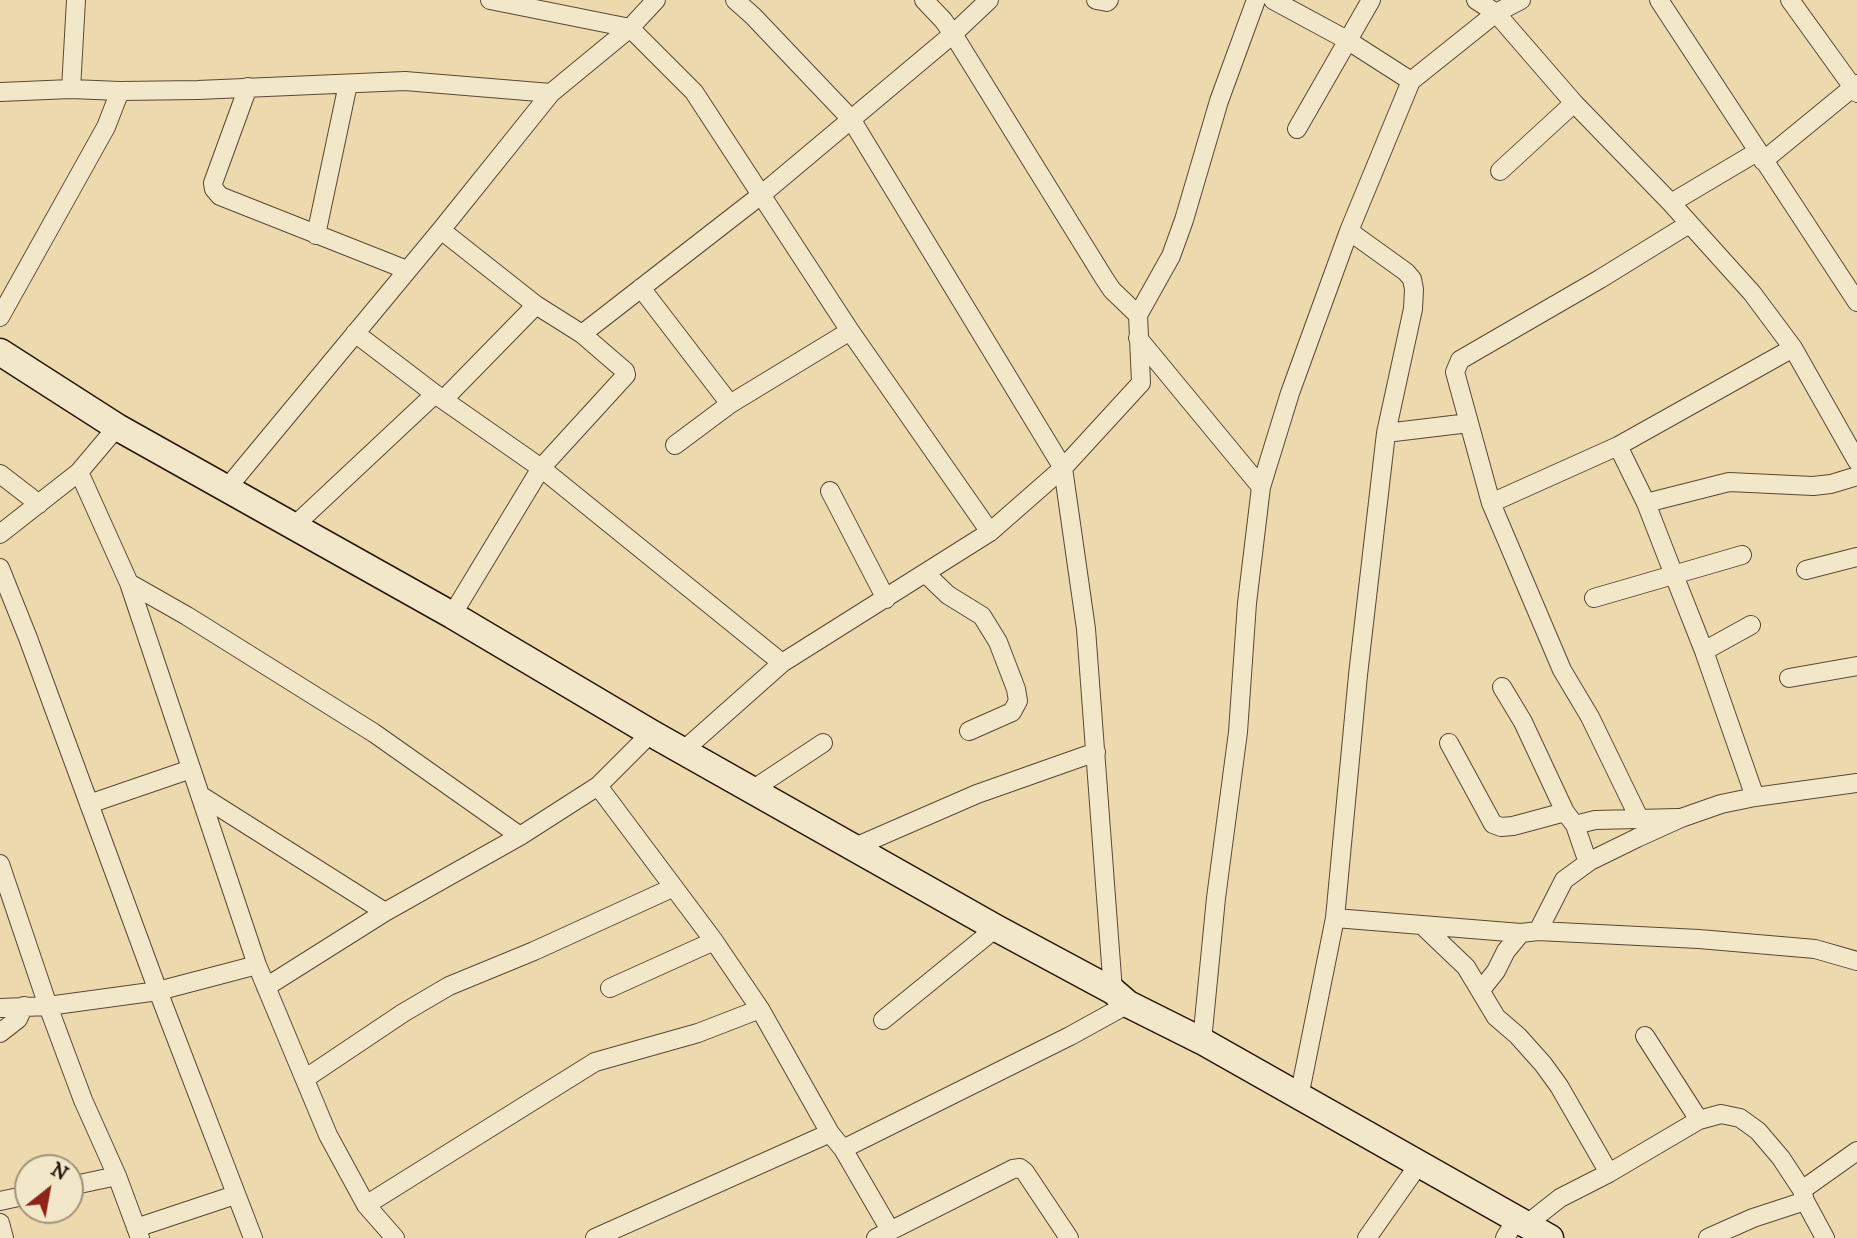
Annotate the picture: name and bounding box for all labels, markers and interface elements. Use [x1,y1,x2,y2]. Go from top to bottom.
north arrow [14,1154,84,1224]
text: N [46,1158,72,1186]

